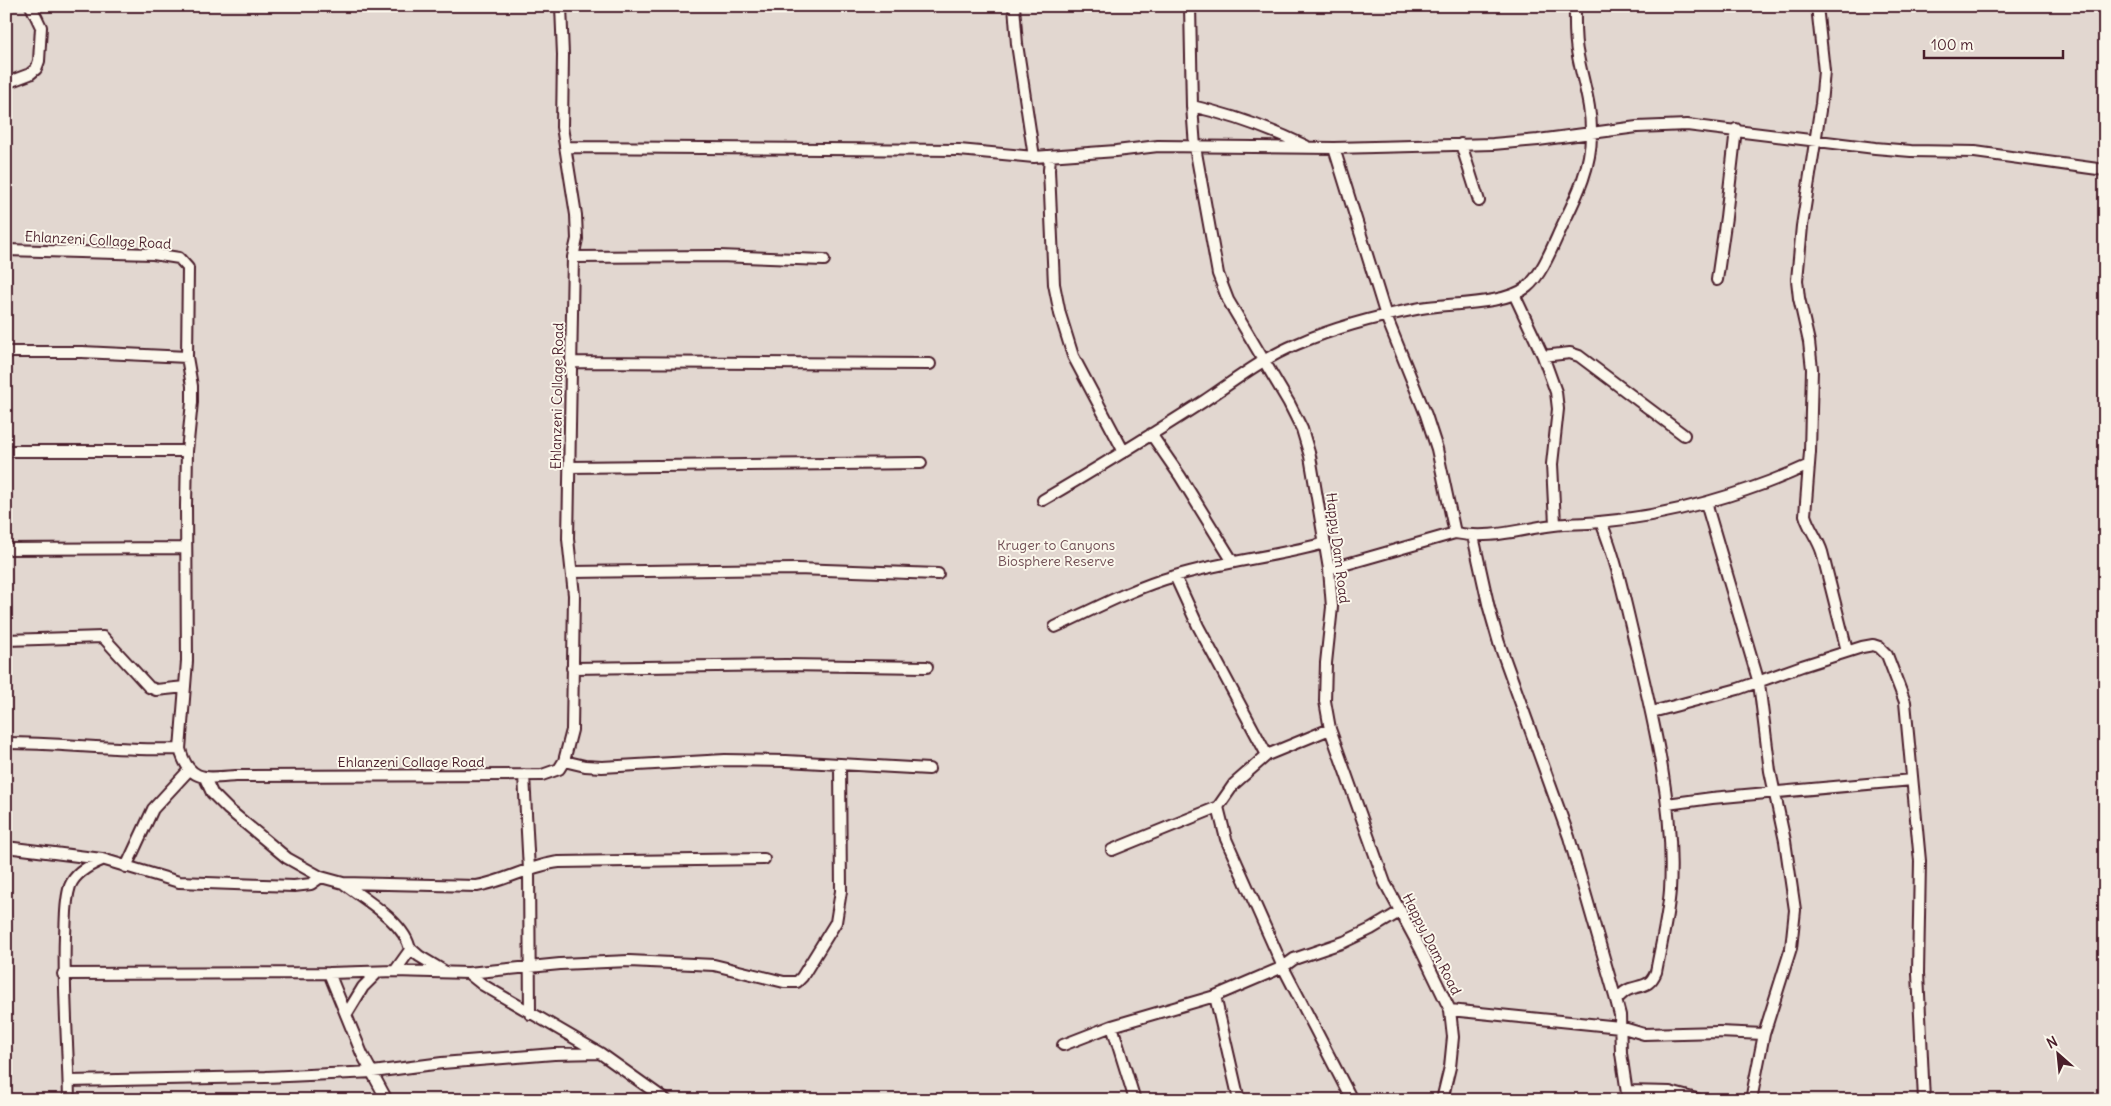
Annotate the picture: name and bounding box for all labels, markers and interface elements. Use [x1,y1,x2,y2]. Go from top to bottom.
scale bar [1924,28,2062,60]
text: 100 m [1931,35,1973,54]
street label: Ehlanzeni Collage Road [24,227,172,253]
street label: Ehlanzeni Collage Road [547,322,567,470]
street label: Happy Dam Road [1322,491,1354,605]
park label: Kruger to Canyons Biosphere Reserve [997,536,1115,570]
street label: Ehlanzeni Collage Road [338,753,484,771]
street label: Happy Dam Road [1399,890,1465,998]
north arrow [2034,1028,2084,1078]
text: N [2044,1032,2060,1053]

